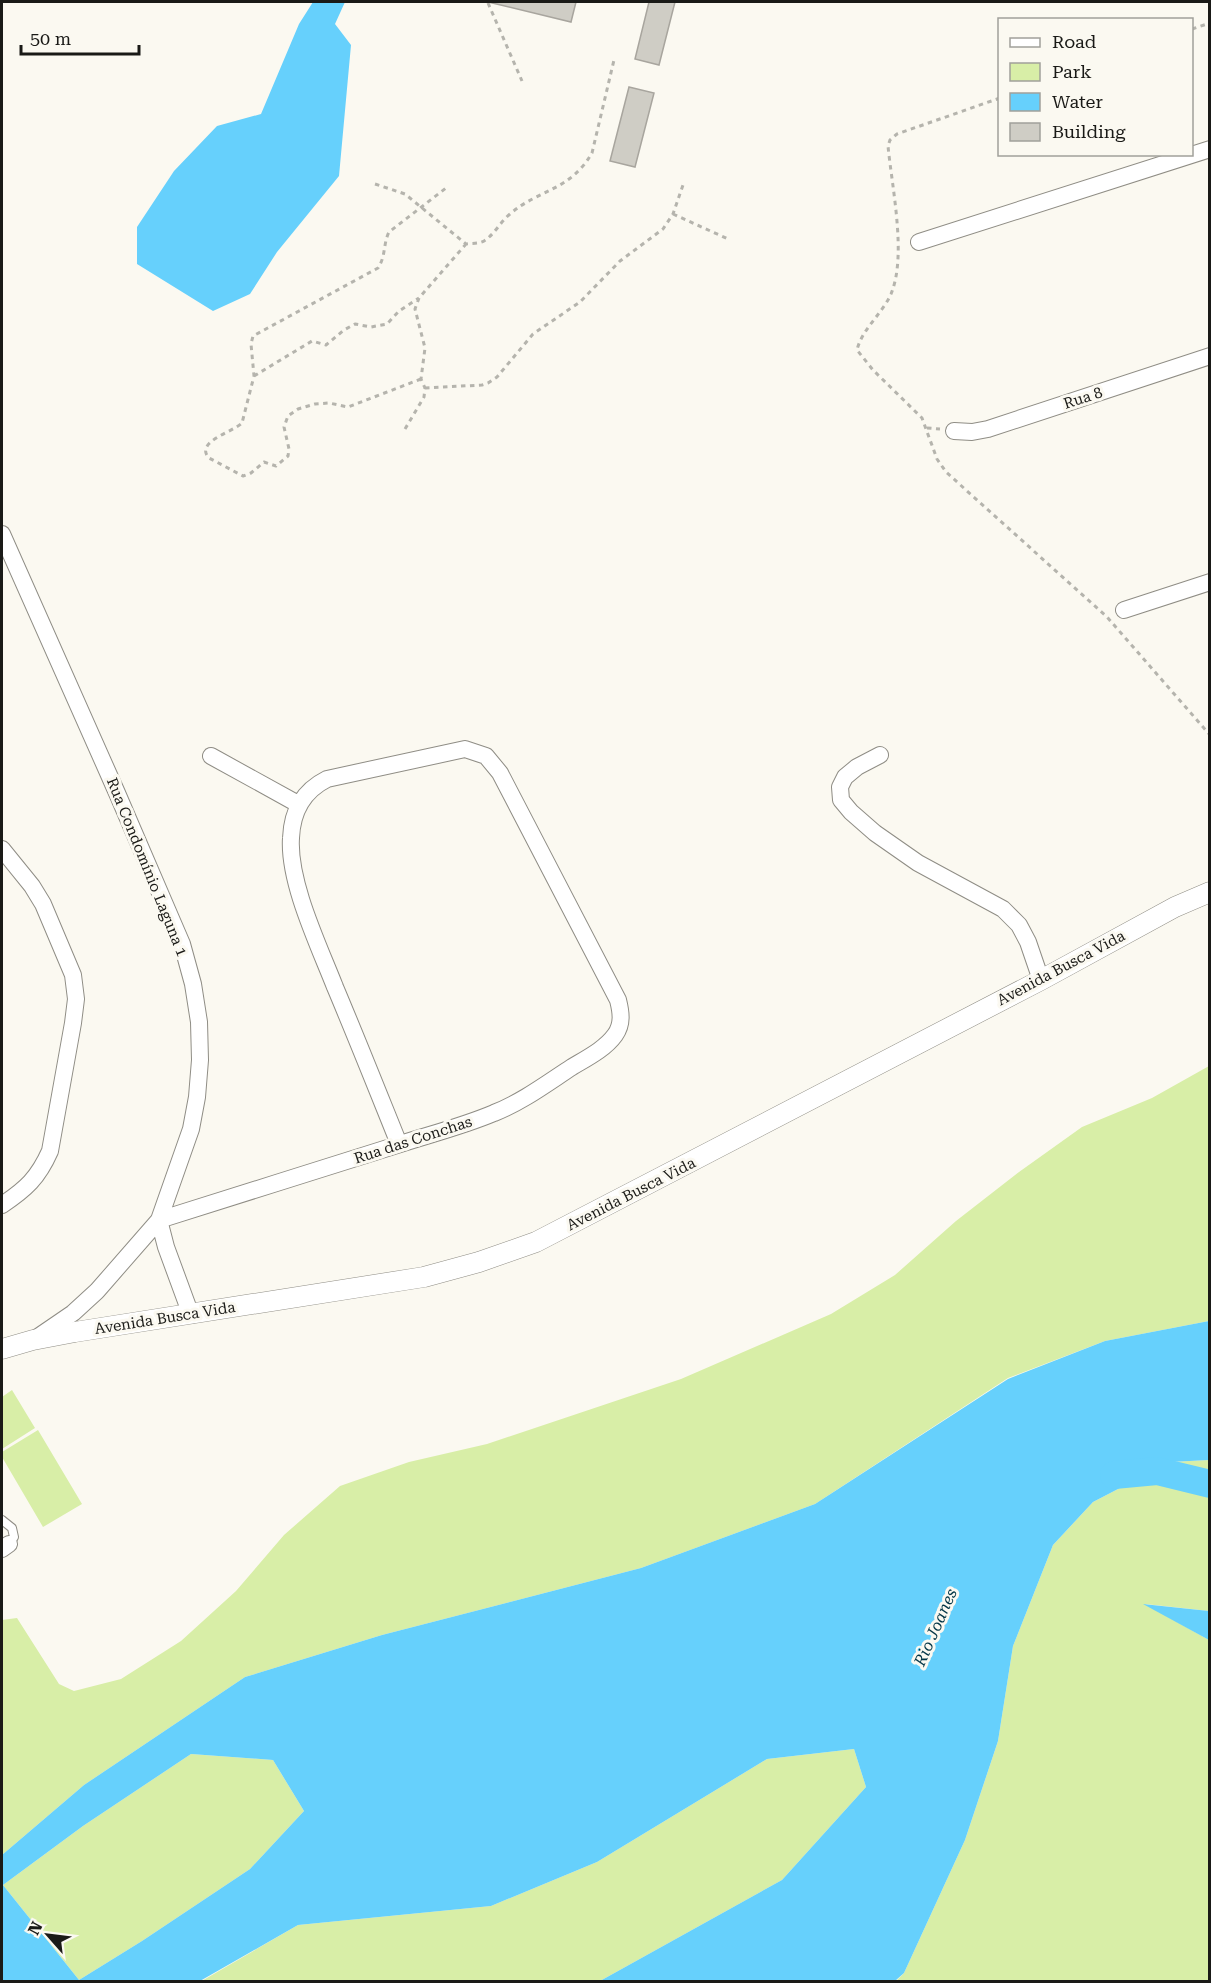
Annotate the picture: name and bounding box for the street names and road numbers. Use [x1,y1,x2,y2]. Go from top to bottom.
street label: Rua 8 [1061,383,1105,413]
street label: Rua Condomínio Laguna 1 [103,775,191,959]
street label: Avenida Busca Vida [994,927,1128,1009]
street label: Rua das Conchas [352,1112,474,1168]
street label: Avenida Busca Vida [564,1154,698,1234]
street label: Avenida Busca Vida [93,1298,237,1338]

